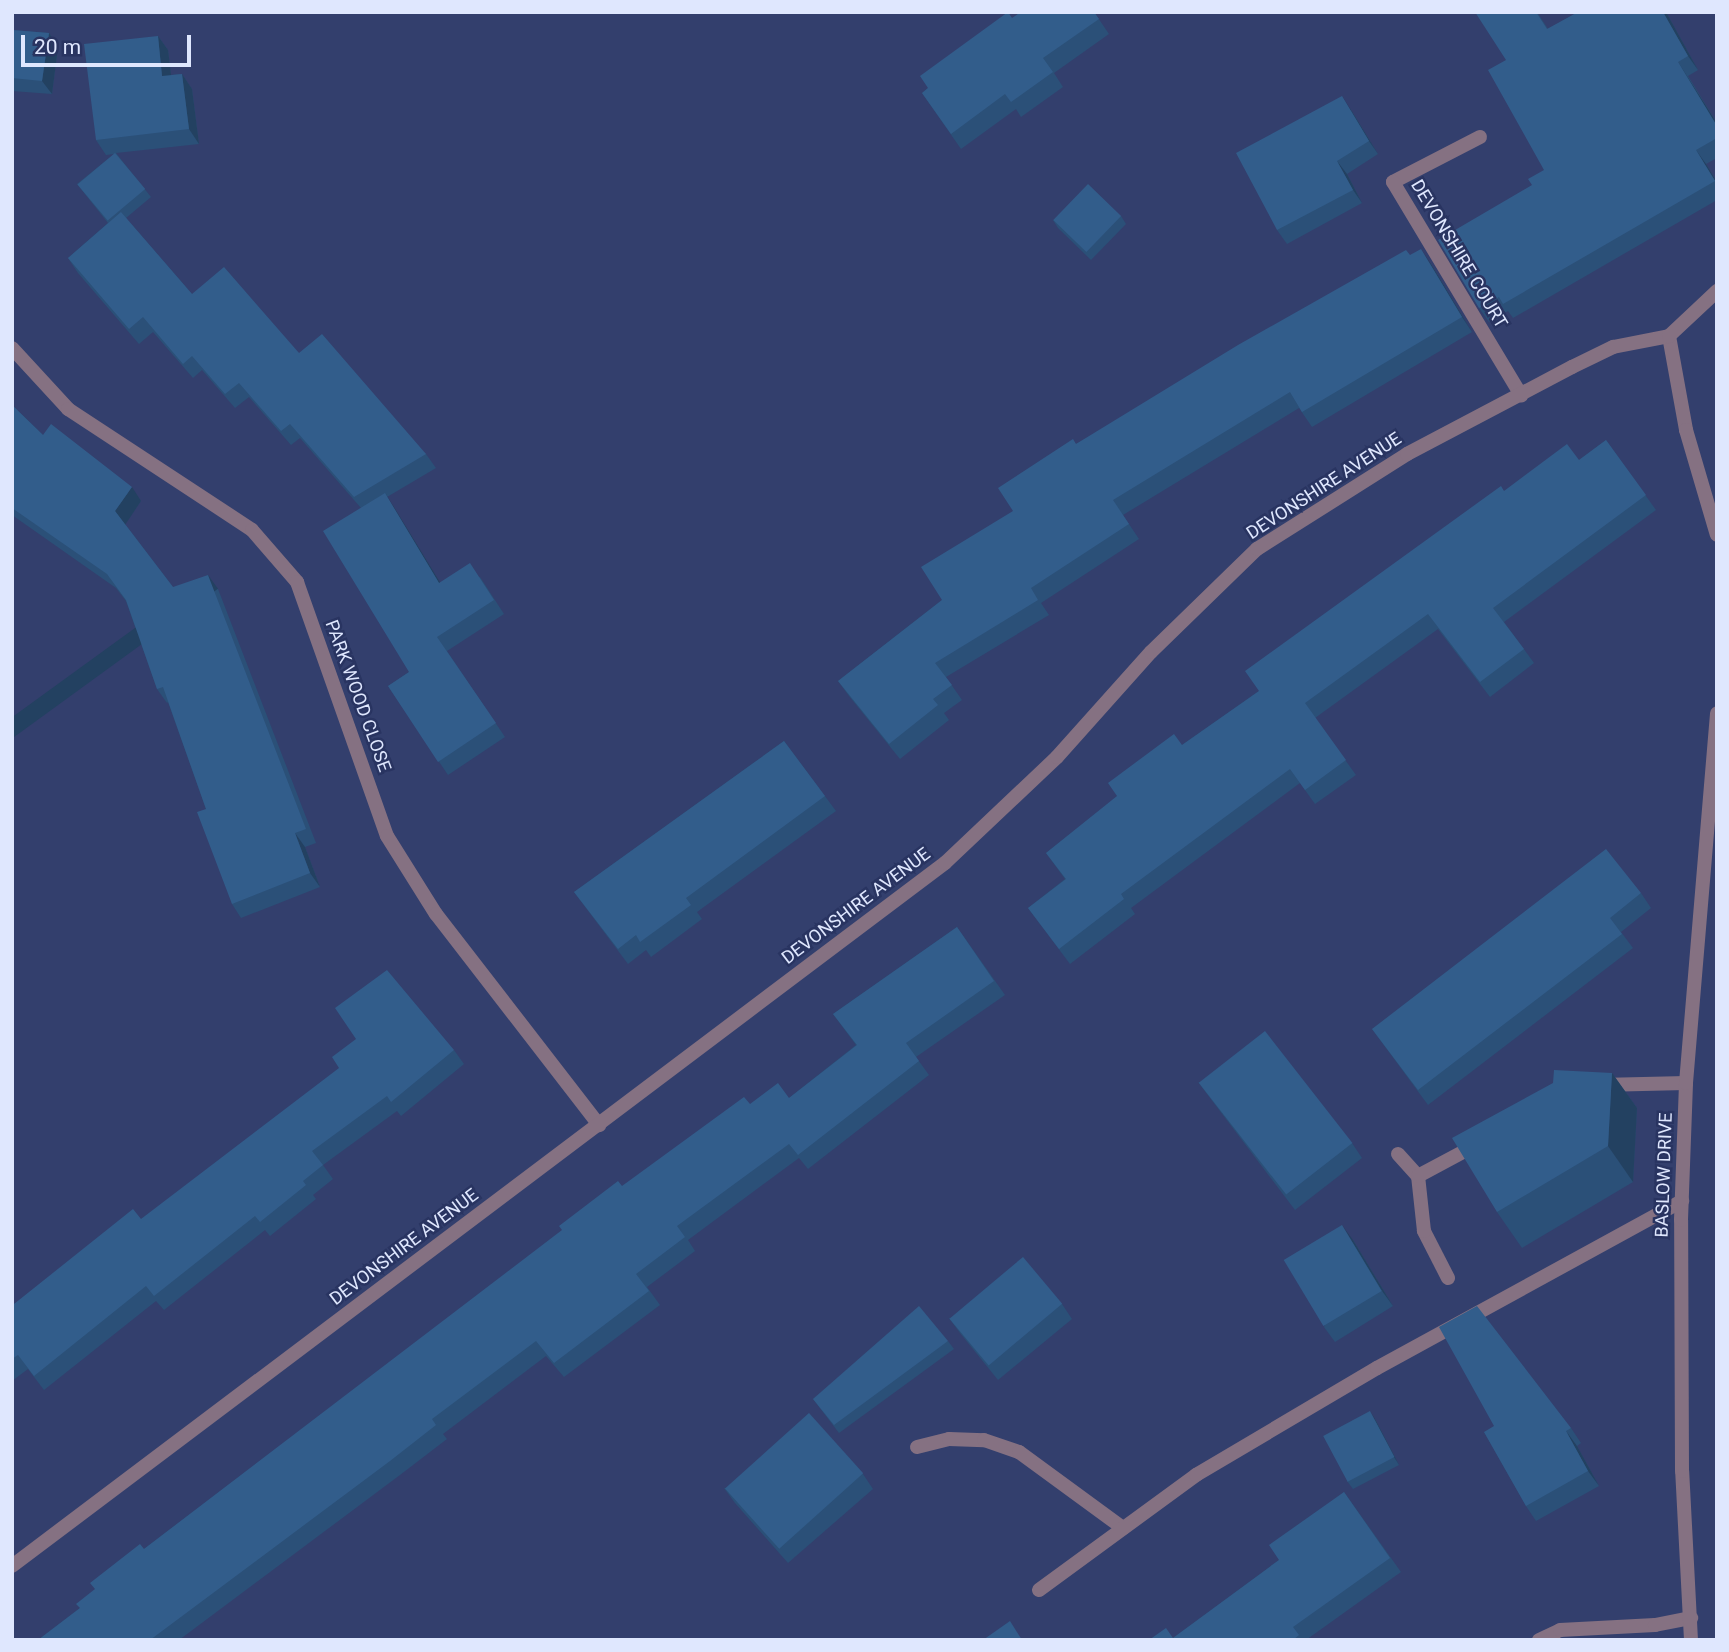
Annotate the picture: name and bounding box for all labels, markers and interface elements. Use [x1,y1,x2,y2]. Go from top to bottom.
scale bar [24,21,194,65]
text: 20 m [34,35,81,59]
street label: DEVONSHIRE COURT [1406,176,1512,332]
street label: DEVONSHIRE AVENUE [1243,428,1405,544]
street label: PARK WOOD CLOSE [321,617,395,775]
street label: DEVONSHIRE AVENUE [778,843,934,969]
street label: BASLOW DRIVE [1651,1112,1677,1238]
street label: DEVONSHIRE AVENUE [326,1184,482,1310]

